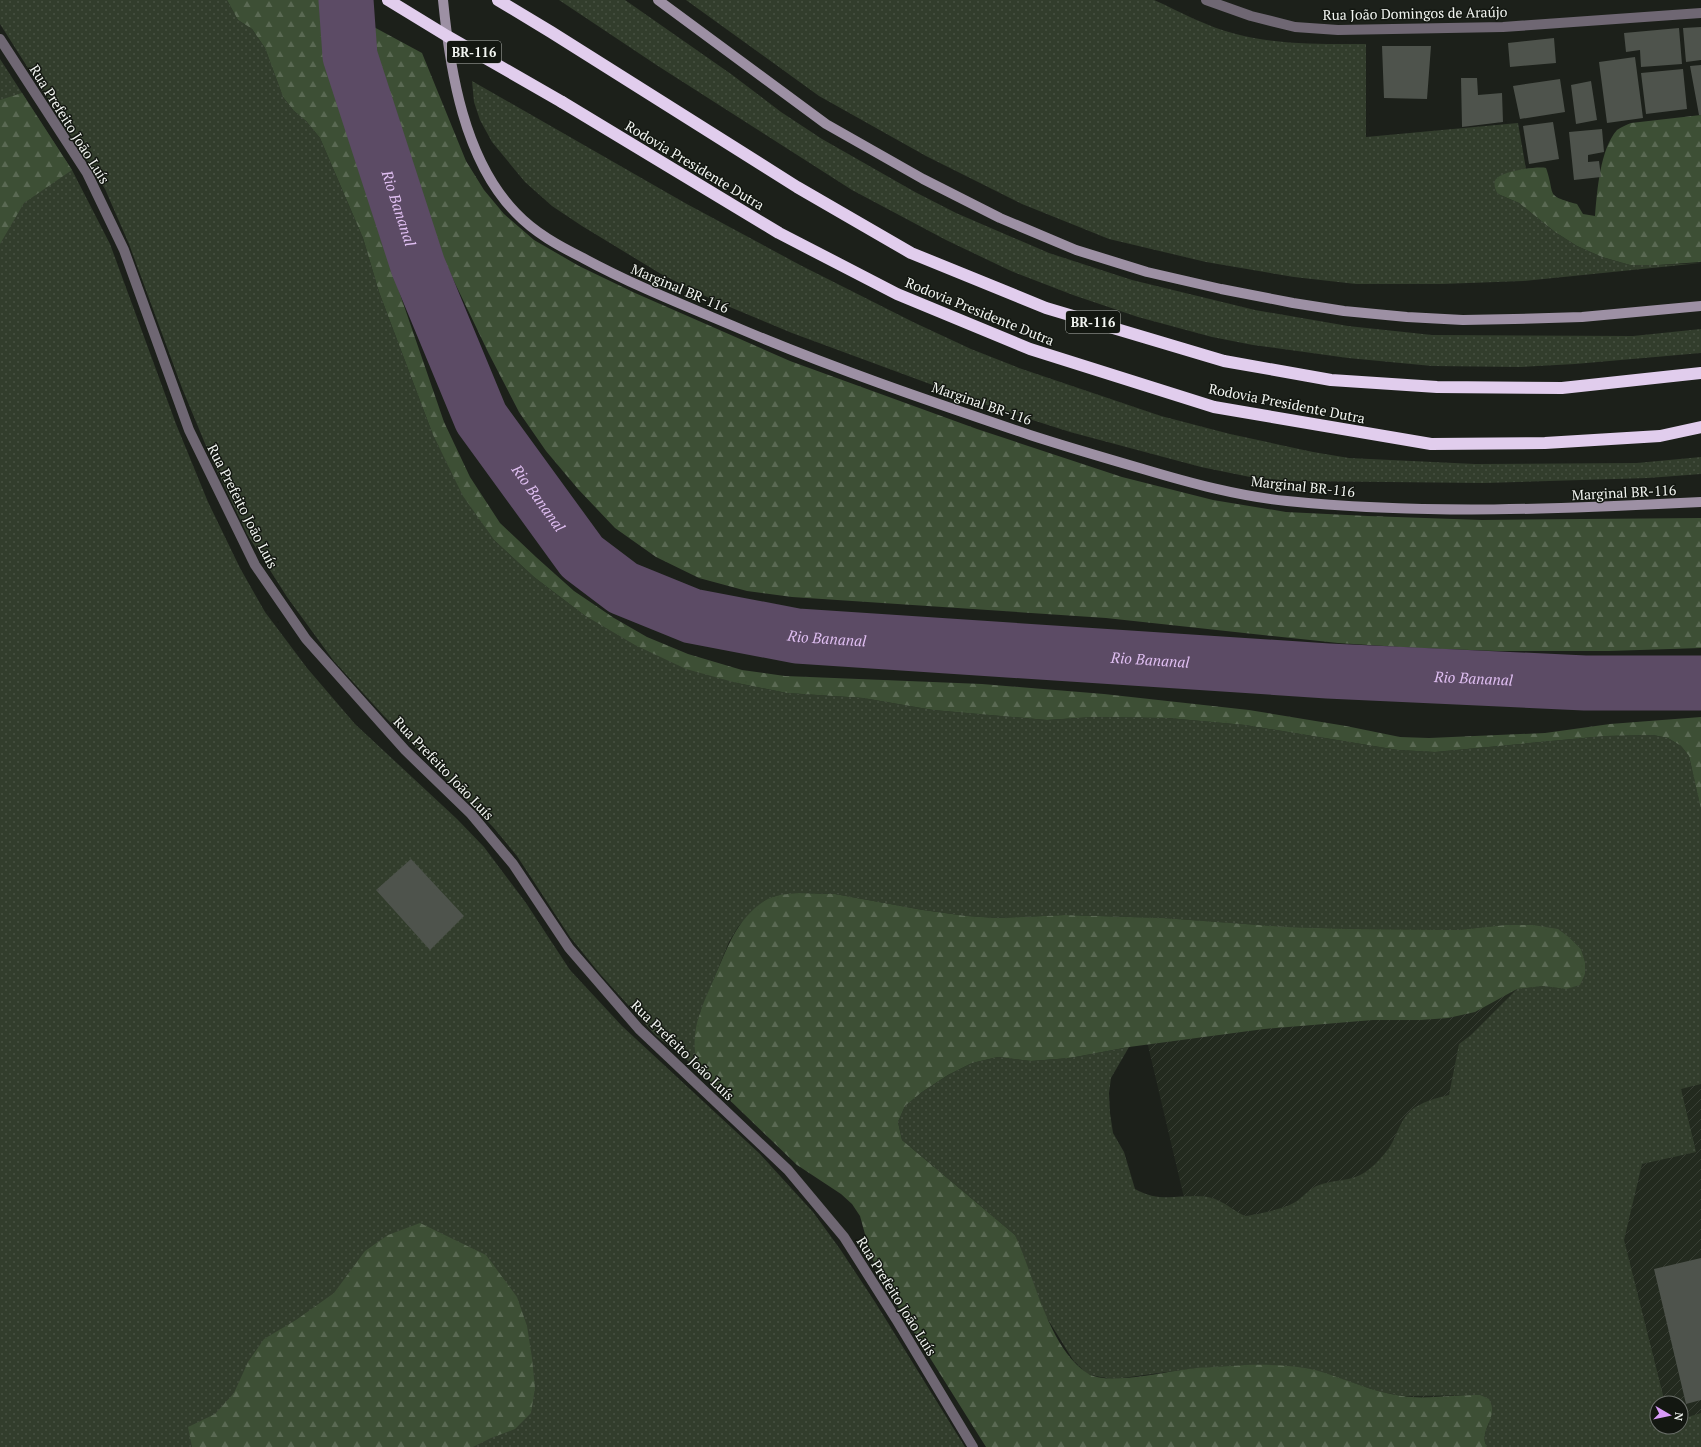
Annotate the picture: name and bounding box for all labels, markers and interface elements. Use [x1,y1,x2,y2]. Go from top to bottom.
street label: Rua João Domingos de Araújo [1322,2,1508,24]
road number: BR-116 [447,41,501,63]
street label: Rua Prefeito João Luís [26,61,114,187]
street label: Rodovia Presidente Dutra [622,116,768,214]
water label: Rio Bananal [377,167,421,249]
street label: Marginal BR-116 [628,259,732,317]
street label: Rodovia Presidente Dutra [903,272,1057,350]
road number: BR-116 [1066,311,1120,333]
street label: Marginal BR-116 [929,377,1035,429]
street label: Rodovia Presidente Dutra [1207,379,1367,427]
street label: Rua Prefeito João Luís [203,441,283,571]
water label: Rio Bananal [507,459,571,536]
street label: Marginal BR-116 [1250,471,1357,501]
street label: Marginal BR-116 [1571,480,1677,504]
water label: Rio Bananal [785,624,868,651]
water label: Rio Bananal [1109,647,1191,672]
water label: Rio Bananal [1433,666,1514,690]
street label: Rua Prefeito João Luís [390,712,498,824]
street label: Rua Prefeito João Luís [627,996,739,1104]
street label: Rua Prefeito João Luís [853,1233,941,1359]
north arrow [1649,1395,1689,1435]
text: N [1671,1411,1686,1422]

